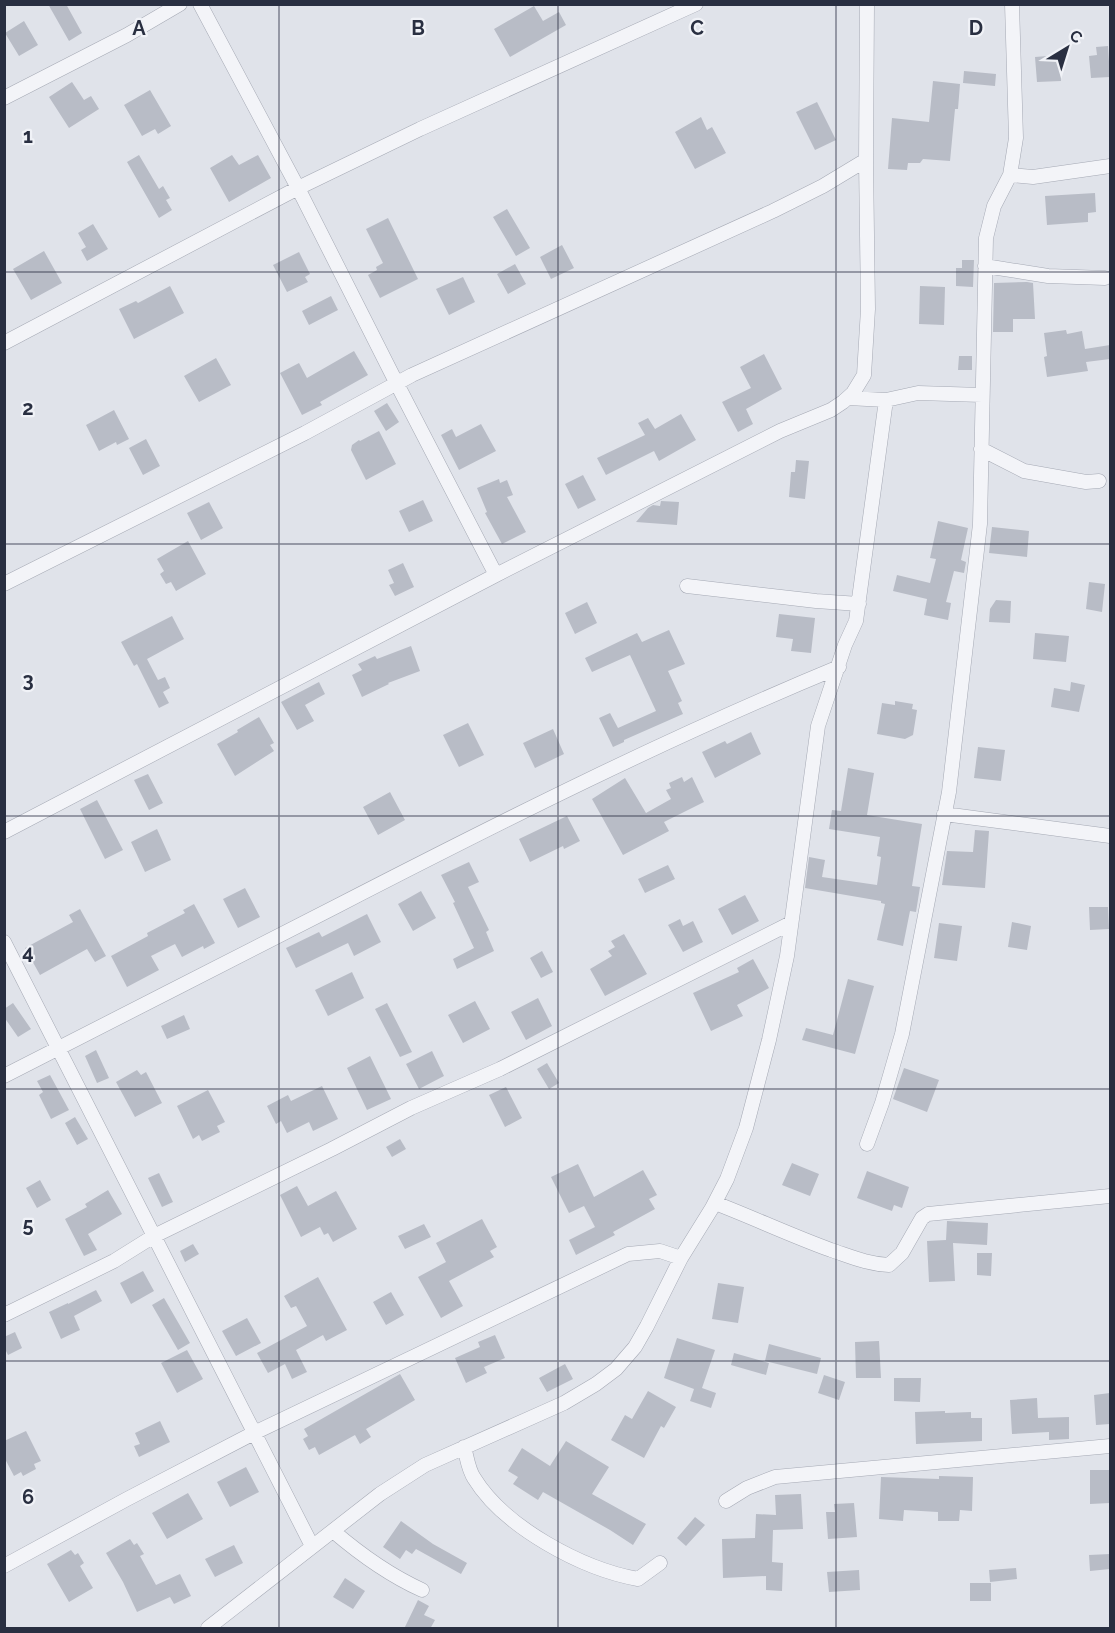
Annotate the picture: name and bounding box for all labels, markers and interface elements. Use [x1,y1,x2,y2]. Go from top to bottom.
text: A [132,16,146,40]
text: B [411,16,425,40]
text: C [690,16,704,40]
text: D [969,16,983,40]
north arrow [1037,18,1097,78]
text: С [1066,26,1086,47]
text: 1 [23,124,33,148]
text: 2 [22,396,34,420]
text: 3 [22,668,34,692]
text: 4 [22,940,34,964]
text: 5 [22,1213,34,1237]
text: 6 [22,1485,34,1509]

